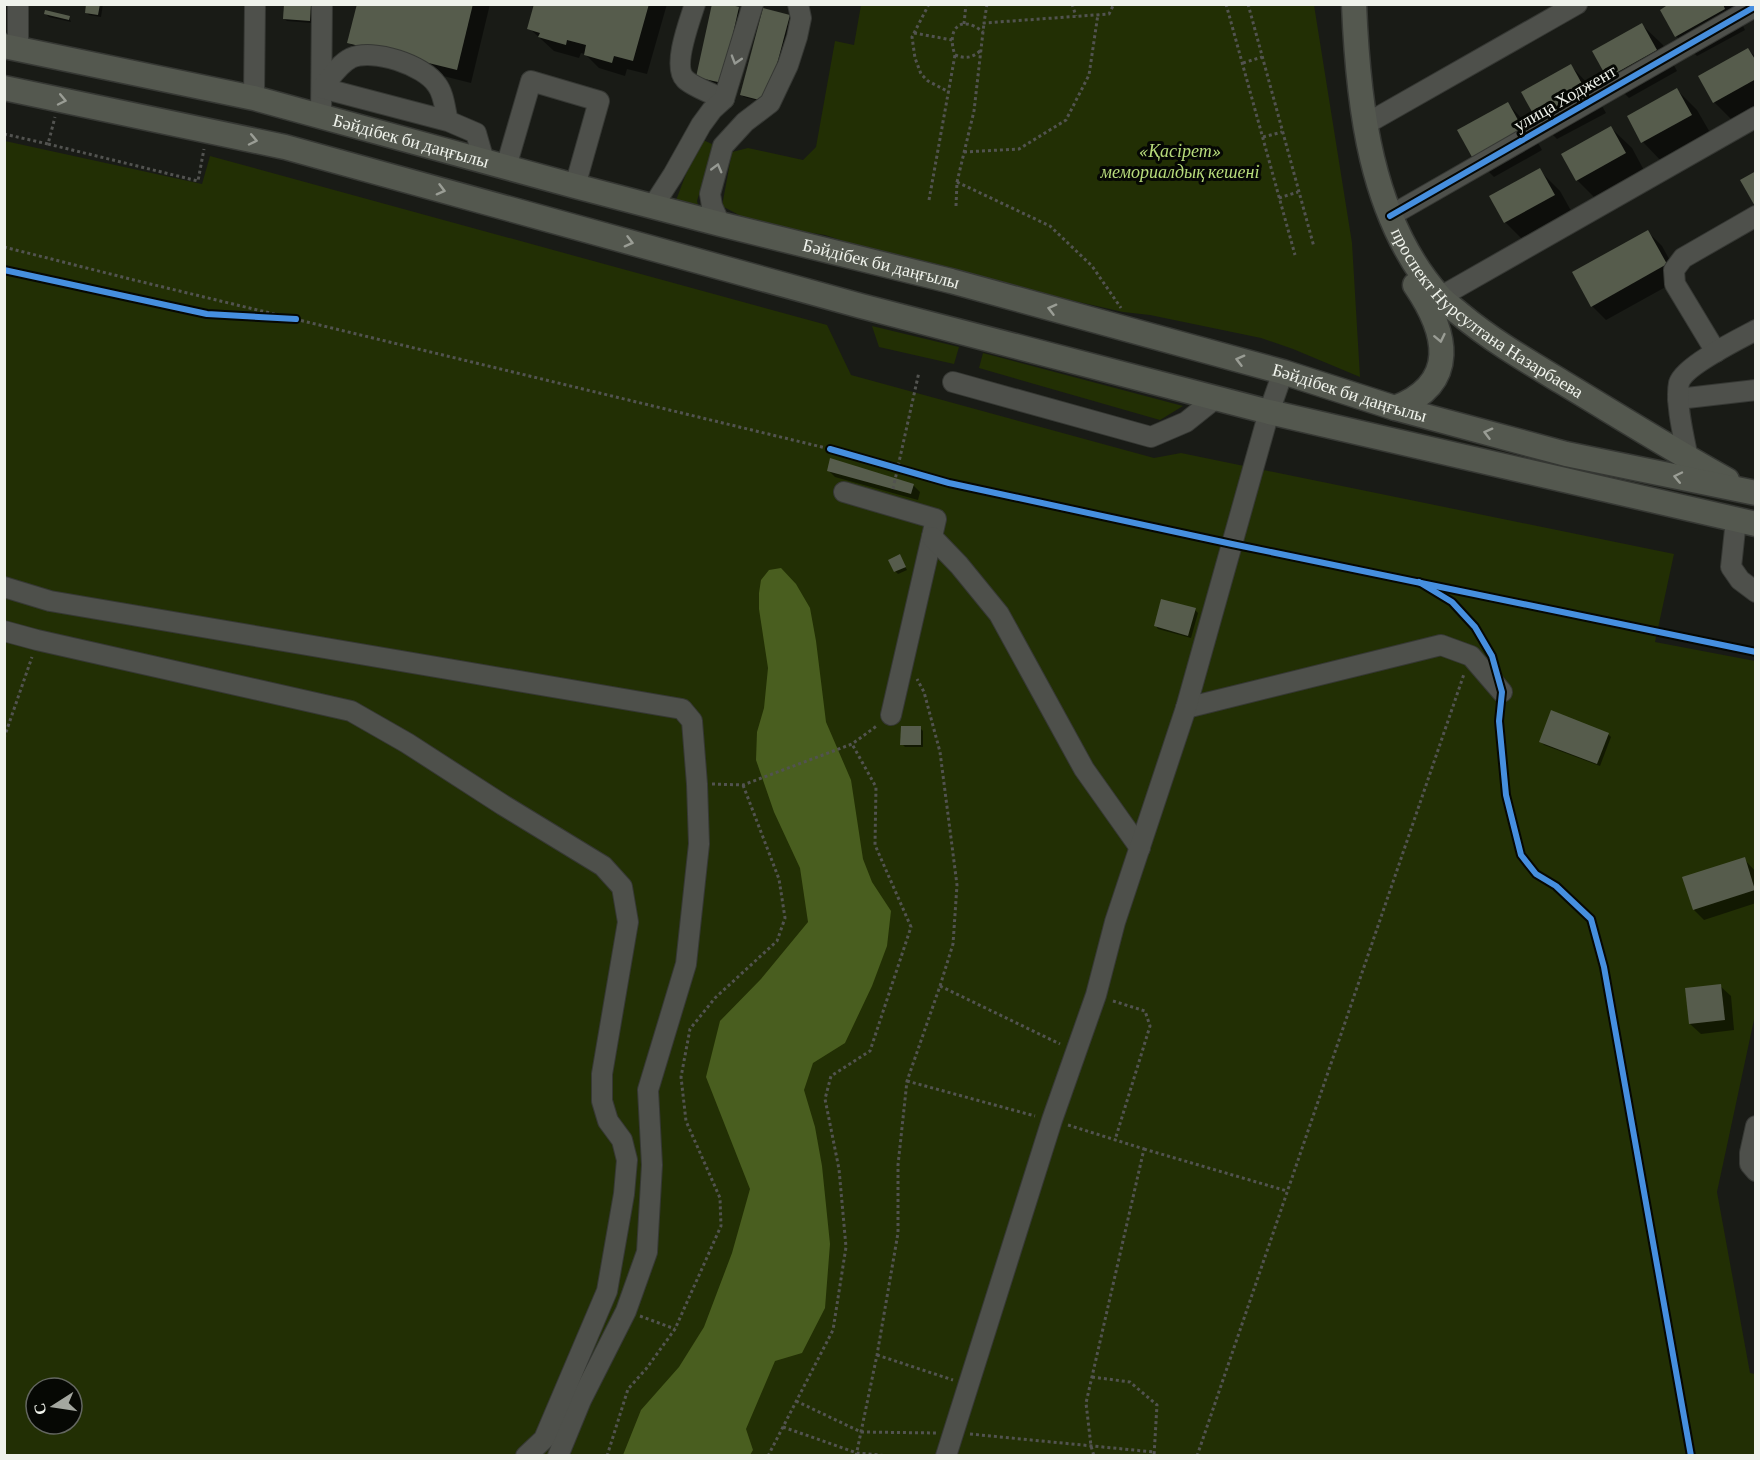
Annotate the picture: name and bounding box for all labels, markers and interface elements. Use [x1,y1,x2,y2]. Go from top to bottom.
one-way arrow [730,54,743,65]
street label: улица Ходжент [1510,61,1620,135]
one-way arrow [56,93,66,106]
street label: Бәйдібек би даңғылы [331,110,491,172]
one-way arrow [247,133,257,146]
park label: «Қасірет» мемориалдық кешені [1100,141,1259,182]
one-way arrow [710,164,722,174]
one-way arrow [435,183,446,195]
street label: проспект Нурсултана Назарбаева [1387,225,1587,402]
one-way arrow [623,235,634,247]
street label: Бәйдібек би даңғылы [801,235,962,293]
one-way arrow [1047,304,1058,316]
one-way arrow [1433,333,1446,343]
one-way arrow [1236,355,1246,367]
street label: Бәйдібек би даңғылы [1270,360,1429,426]
one-way arrow [1483,428,1494,440]
one-way arrow [1673,471,1683,484]
north arrow [24,1376,84,1436]
text: С [30,1402,49,1416]

